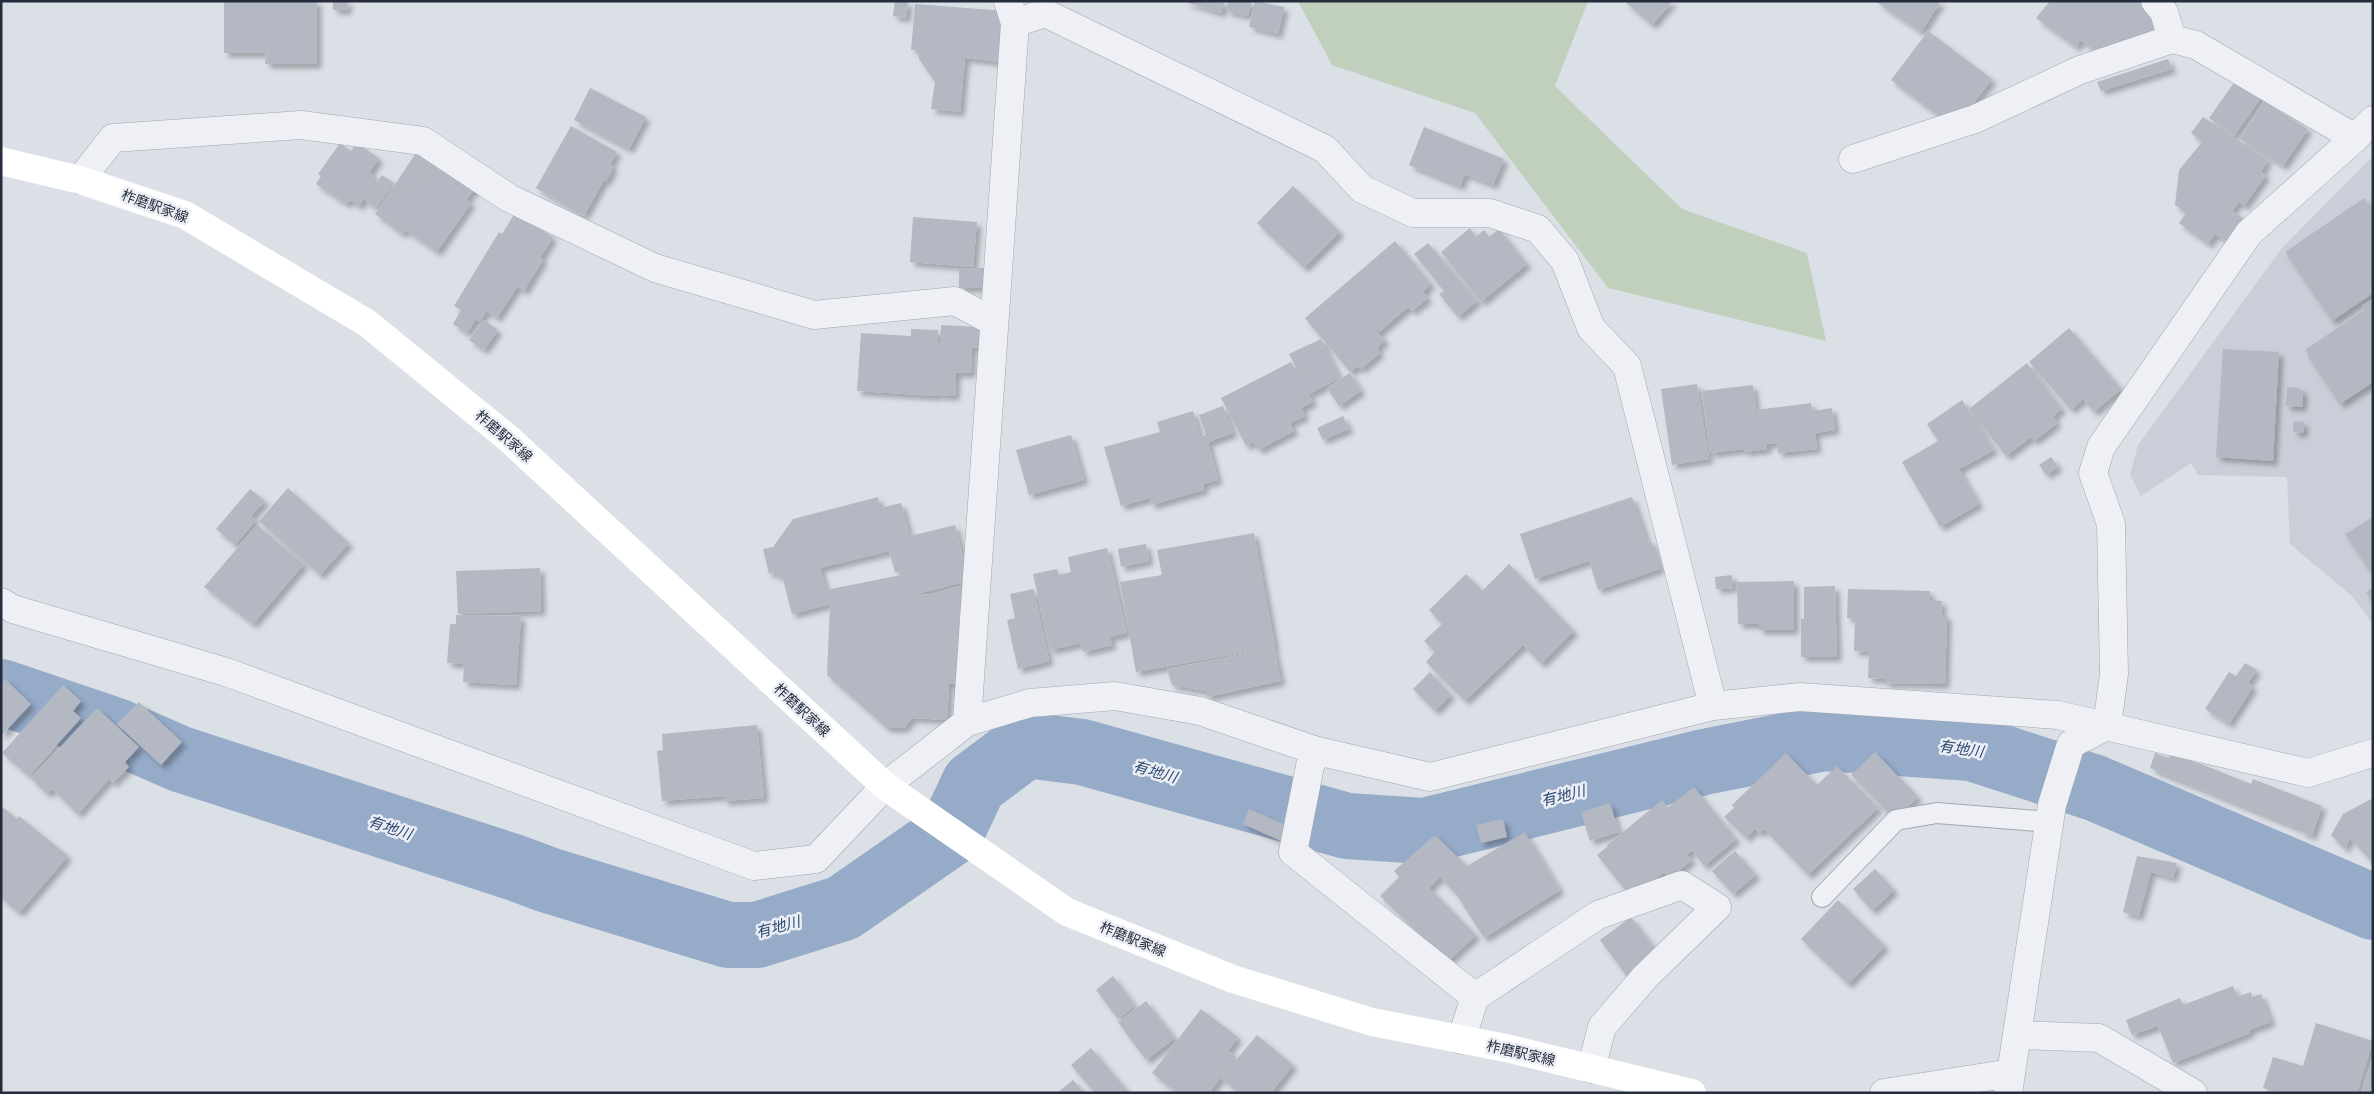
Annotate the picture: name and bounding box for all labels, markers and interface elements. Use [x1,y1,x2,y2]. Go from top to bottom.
street label: 柞磨駅家線 [119,186,191,226]
street label: 柞磨駅家線 [472,406,536,466]
street label: 柞磨駅家線 [770,680,834,740]
water label: 有地川 [1937,736,1987,761]
water label: 有地川 [1131,756,1181,787]
water label: 有地川 [1539,780,1589,810]
water label: 有地川 [366,812,416,844]
water label: 有地川 [754,911,804,942]
street label: 柞磨駅家線 [1097,918,1169,960]
street label: 柞磨駅家線 [1485,1036,1557,1070]

